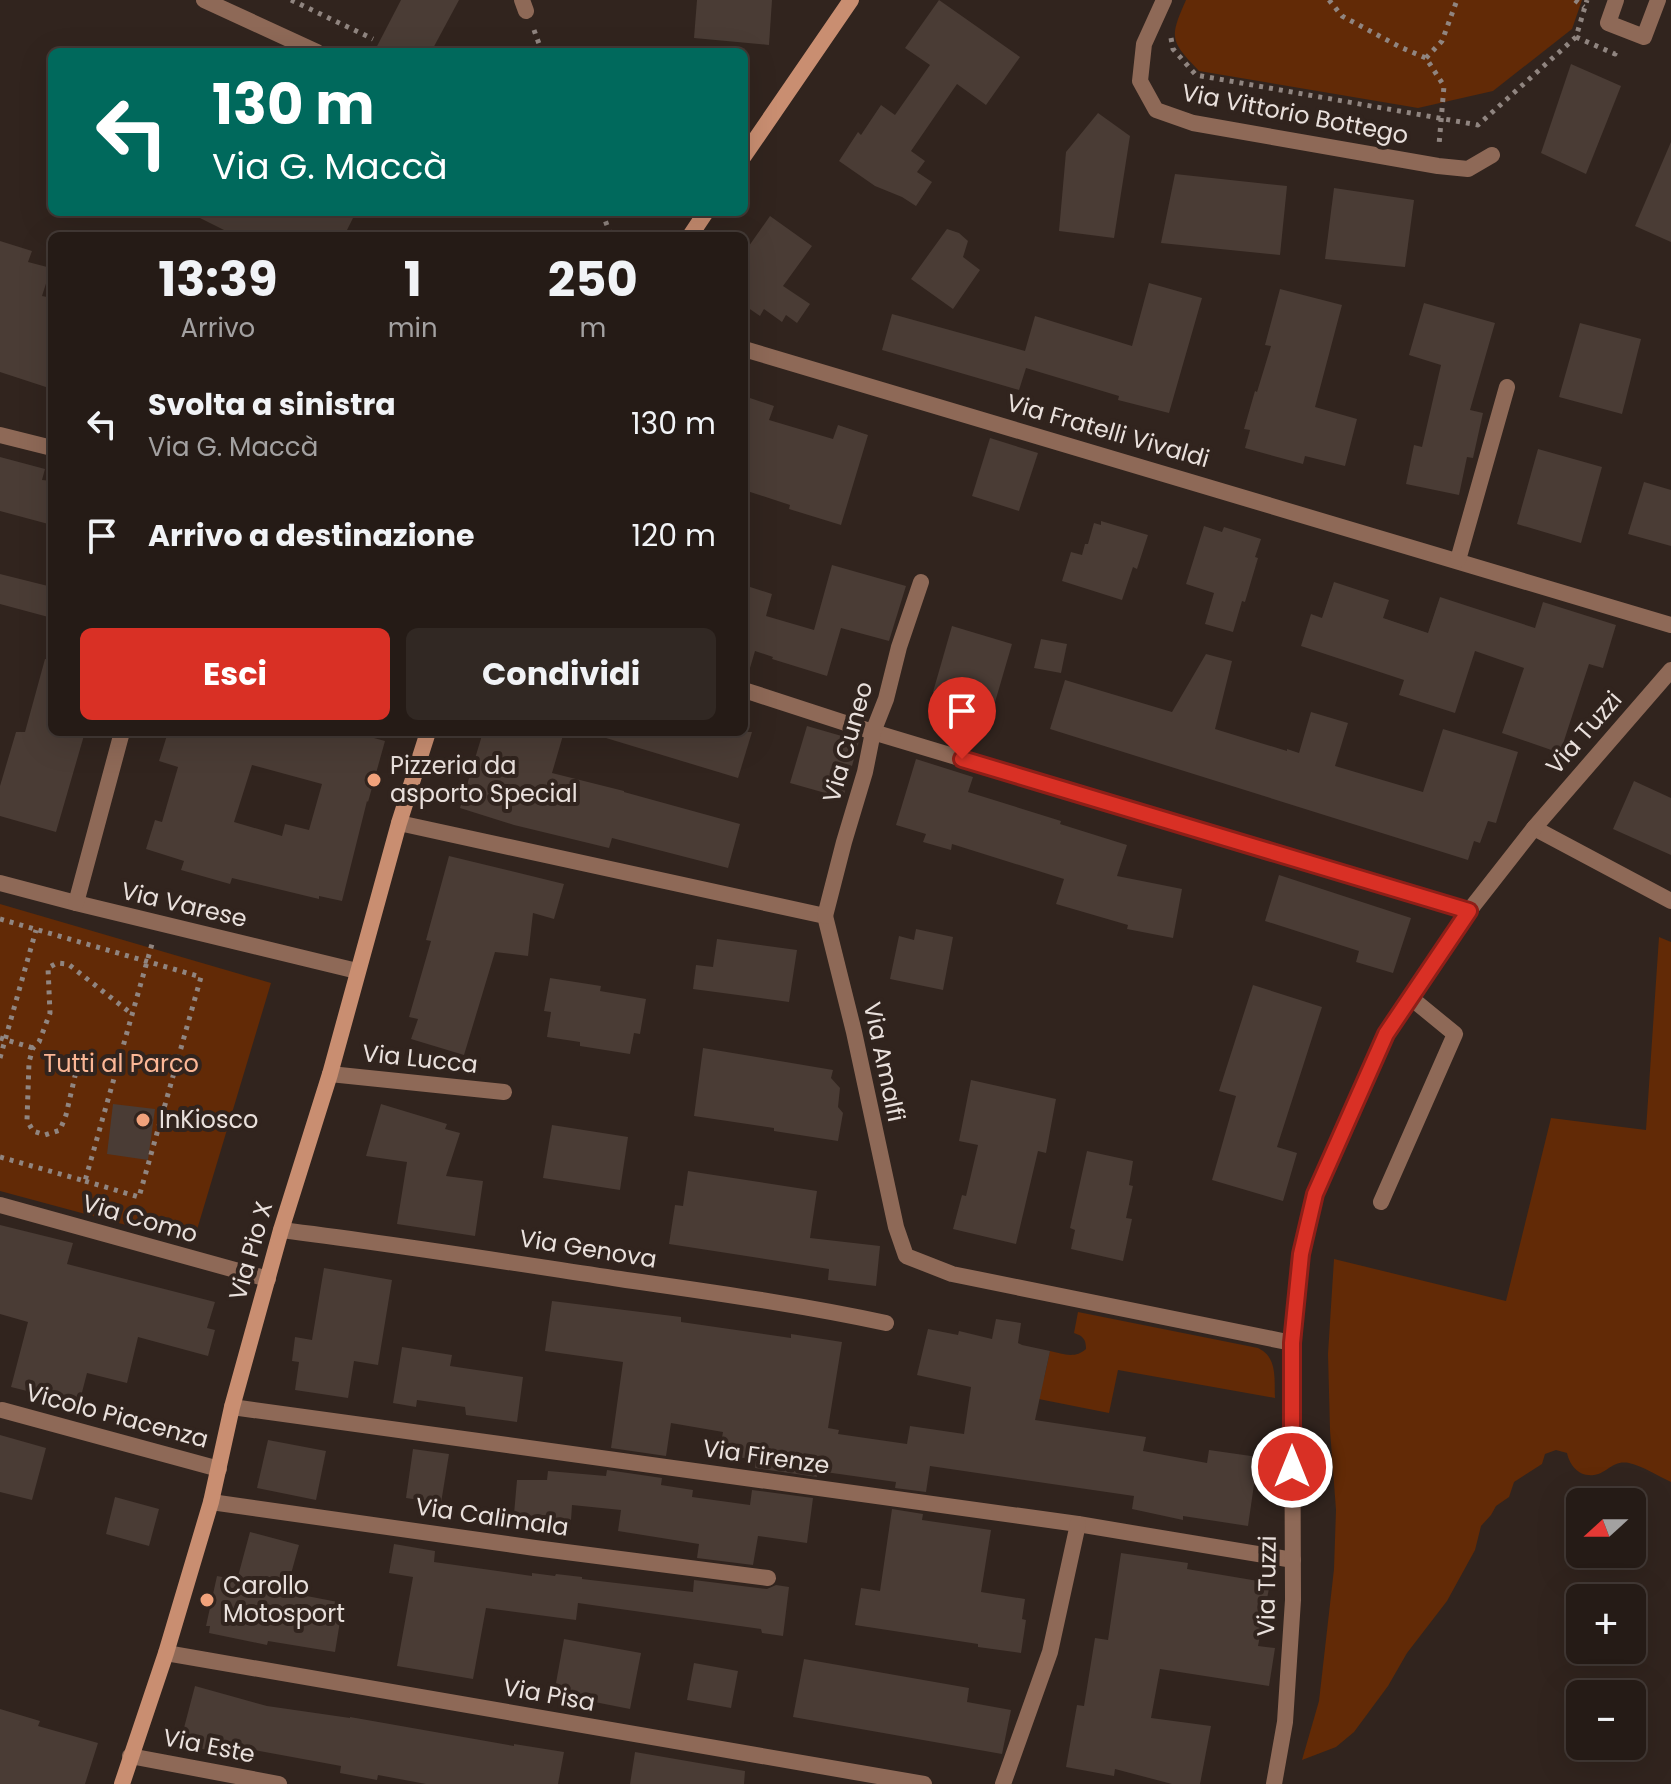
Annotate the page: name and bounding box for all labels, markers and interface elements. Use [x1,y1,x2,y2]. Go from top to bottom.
text: 130 m [212,65,375,144]
street label: Via Vittorio Bottego [1179,75,1411,152]
icon: left [80,80,184,184]
text: Via G. Maccà [212,141,448,192]
text: 13:39 [158,246,278,313]
text: 1 [404,246,422,313]
text: 250 [548,246,638,313]
text: Arrivo [181,310,255,346]
text: min [388,310,438,346]
text: m [579,310,606,346]
text: Svolta a sinistra [148,383,396,426]
street label: Via Fratelli Vivaldi [1003,386,1213,475]
icon: left [80,402,124,446]
text: 130 m [631,402,716,445]
text: Via G. Maccà [148,429,318,465]
icon: arrive [80,514,124,558]
text: Arrivo a destinazione [148,514,474,557]
text: 120 m [631,514,716,557]
button: Esci [80,628,390,720]
button: Condividi [406,628,716,720]
pin [928,677,996,759]
street label: Via Cuneo [815,678,881,806]
street label: Via Tuzzi [1538,684,1629,782]
icon: arrive [940,689,984,733]
place label: Pizzeria da asporto Special [390,749,578,810]
marker: Pizzeria da asporto Special [365,771,383,789]
street label: Via Varese [118,874,250,935]
street label: Via Amalfi [856,999,913,1125]
street label: Via Lucca [361,1036,479,1081]
park label: Tutti al Parco [43,1047,199,1080]
place label: InKiosco [159,1103,258,1136]
marker: InKiosco [134,1111,152,1129]
street label: Via Como [79,1186,202,1251]
street label: Via Pio X [221,1198,280,1304]
street label: Via Genova [517,1221,659,1276]
street label: Vicolo Piacenza [22,1375,212,1456]
position arrow [1250,1425,1334,1509]
street label: Via Firenze [701,1431,832,1482]
north arrow [1566,1488,1646,1568]
map controls [1566,1488,1646,1760]
street label: Via Calimala [413,1489,571,1544]
street label: Via Tuzzi [1249,1535,1284,1637]
place label: Carollo Motosport [223,1569,345,1630]
button: + [1566,1584,1646,1664]
marker: Carollo Motosport [198,1591,216,1609]
street label: Via Pisa [500,1670,598,1719]
button: − [1566,1680,1646,1760]
street label: Via Este [160,1720,258,1771]

